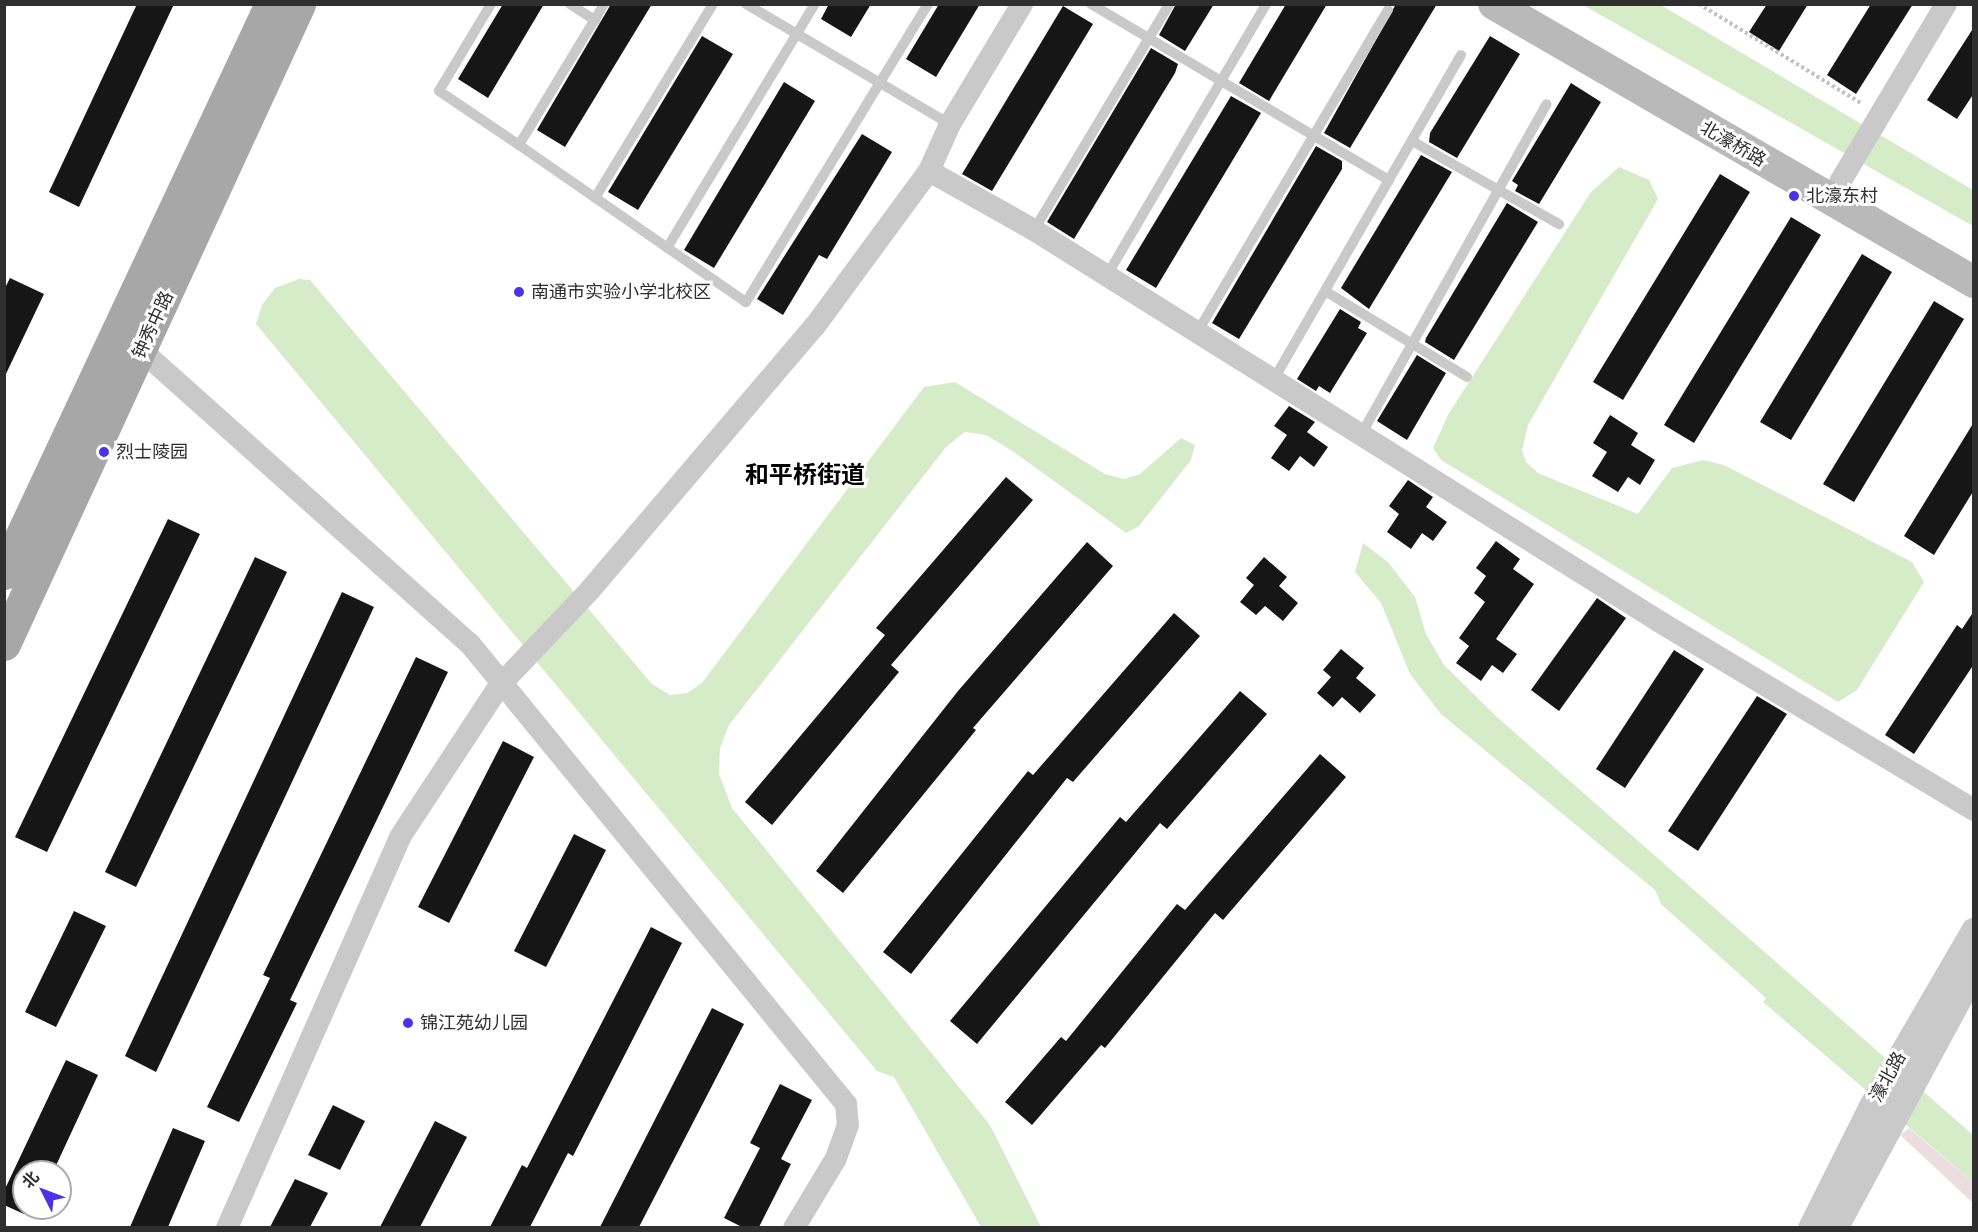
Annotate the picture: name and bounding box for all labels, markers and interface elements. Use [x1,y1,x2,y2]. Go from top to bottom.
street label: 北濠桥路 [1696,117,1770,171]
place label: 北濠东村 [1806,185,1878,207]
marker: 北濠东村 [1787,189,1801,203]
place label: 南通市实验小学北校区 [531,281,711,303]
marker: 南通市实验小学北校区 [512,285,526,299]
street label: 钟秀中路 [128,288,178,362]
place label: 烈士陵园 [116,441,188,463]
marker: 烈士陵园 [97,445,111,459]
district label: 和平桥街道 [745,461,865,489]
place label: 锦江苑幼儿园 [420,1012,528,1034]
marker: 锦江苑幼儿园 [401,1016,415,1030]
street label: 濠北路 [1865,1048,1911,1106]
north arrow [12,1160,72,1220]
text: 北 [17,1167,43,1192]

